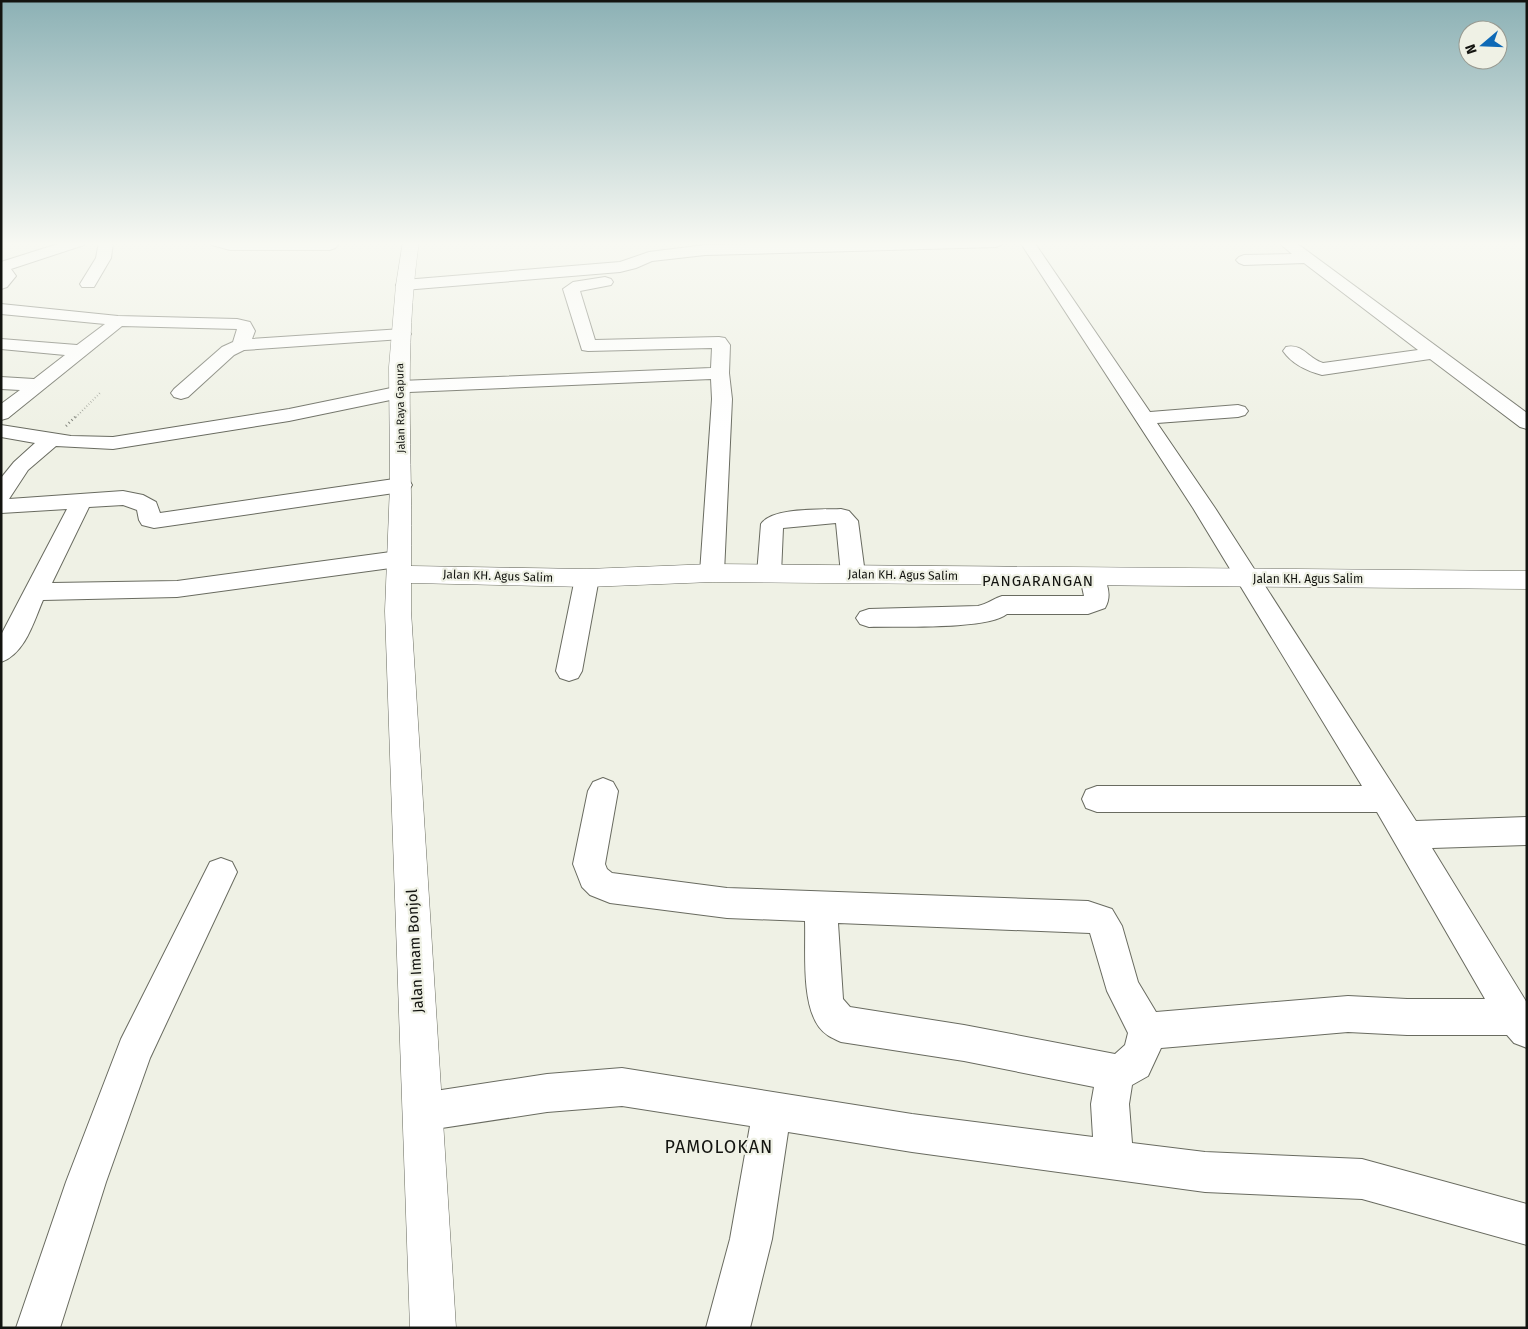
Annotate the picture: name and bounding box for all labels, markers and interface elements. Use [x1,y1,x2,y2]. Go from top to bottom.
north arrow [1458,20,1508,70]
text: N [1462,42,1481,56]
street label: Jalan Raya Gapura [393,363,408,453]
street label: Jalan KH. Agus Salim [443,567,553,585]
street label: Jalan KH. Agus Salim [848,567,958,583]
district label: PANGARANGAN [982,572,1094,590]
street label: Jalan KH. Agus Salim [1253,572,1363,586]
street label: Jalan Imam Bonjol [403,888,427,1013]
district label: PAMOLOKAN [665,1136,773,1158]

